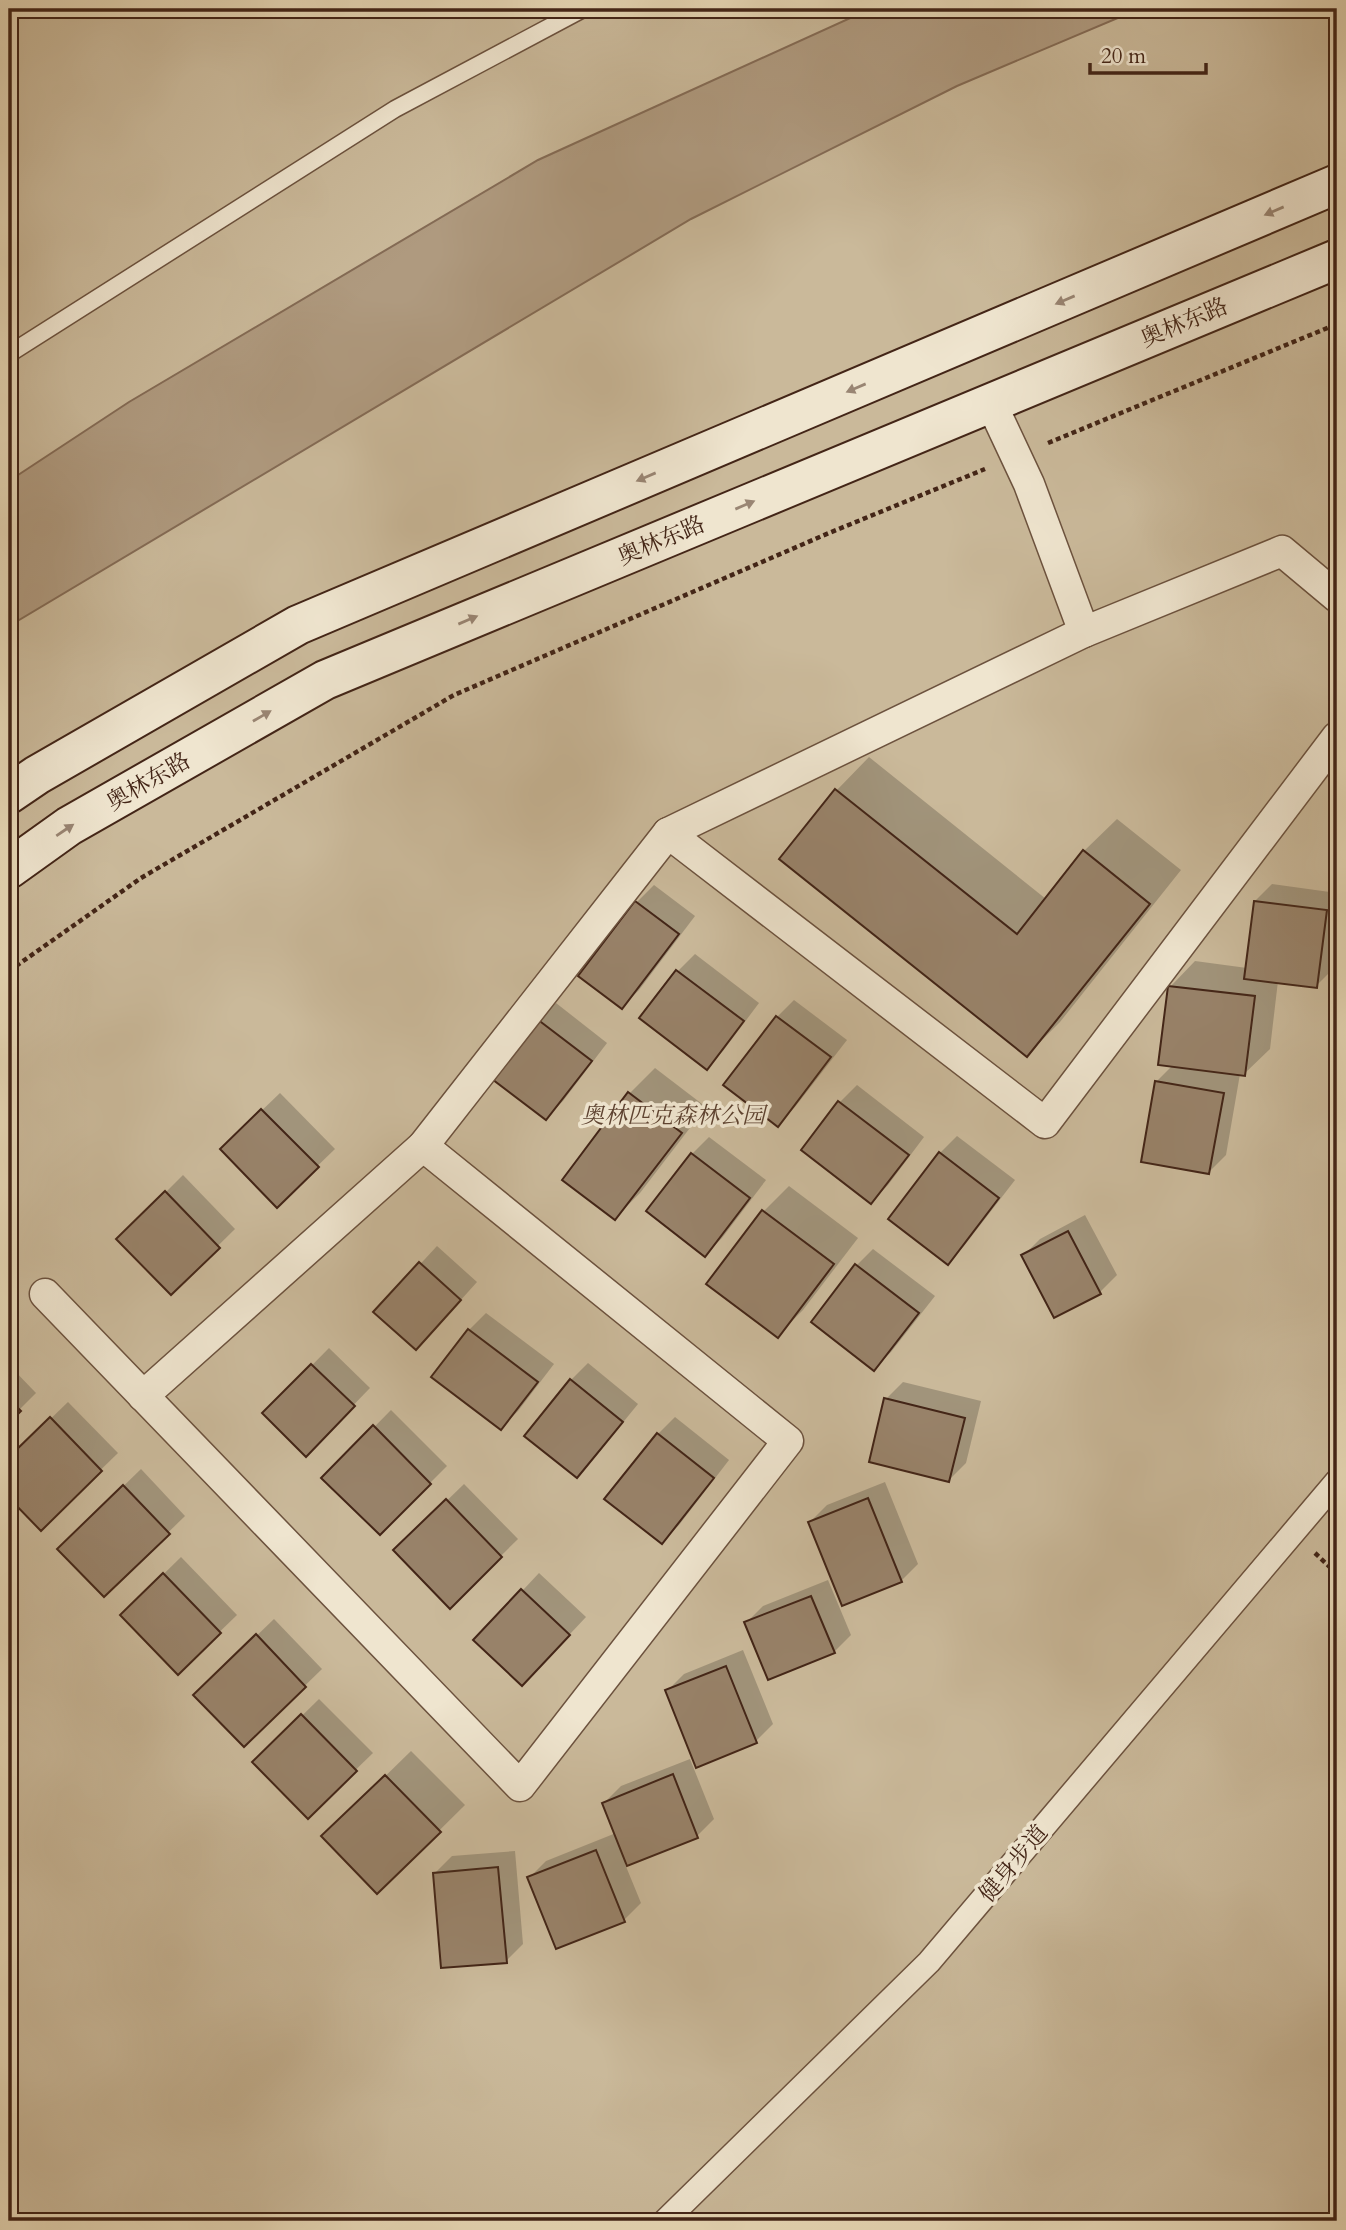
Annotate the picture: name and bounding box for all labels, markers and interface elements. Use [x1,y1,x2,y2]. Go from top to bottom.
scale bar [1090,32,1206,76]
text: 20 m [1101,42,1146,71]
one-way arrow [1264,205,1285,216]
street label: 奥林东路 [1136,290,1233,355]
one-way arrow [1054,294,1075,305]
one-way arrow [845,383,866,394]
one-way arrow [636,471,656,483]
one-way arrow [735,499,756,510]
street label: 奥林东路 [613,508,710,573]
one-way arrow [457,615,478,626]
one-way arrow [252,710,271,722]
street label: 奥林东路 [101,745,196,818]
one-way arrow [55,823,74,836]
park label: 奥林匹克森林公园 [581,1100,769,1131]
street label: 健身步道 [972,1818,1055,1909]

